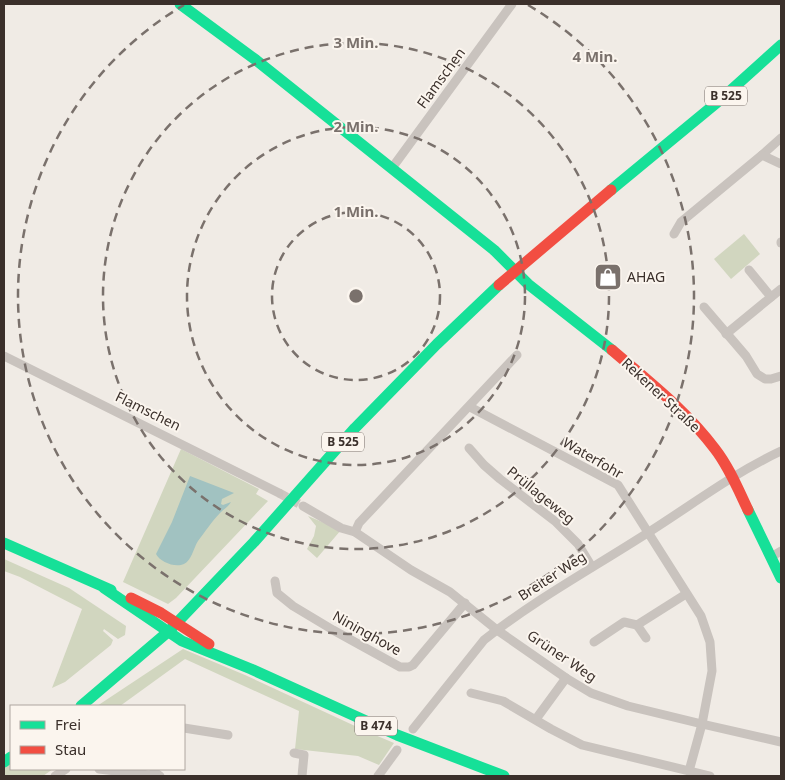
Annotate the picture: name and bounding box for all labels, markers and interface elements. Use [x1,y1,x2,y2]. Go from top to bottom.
text: 3 Min. [333,32,379,52]
street label: Flamschen [412,44,469,112]
text: 4 Min. [572,46,618,66]
road number: B 525 [705,86,747,105]
text: 2 Min. [333,116,379,136]
text: 1 Min. [333,201,379,221]
shop icon: AHAG [593,262,623,292]
place label: AHAG [627,267,665,286]
centre of rings [347,287,365,305]
street label: Rekener Straße [618,353,705,436]
street label: Flamschen [112,387,184,435]
road number: B 525 [322,432,364,452]
street label: Waterfohr [559,433,627,483]
street label: Prüllageweg [504,462,579,528]
street label: Breiter Weg [514,546,589,605]
street label: Nininghove [330,606,405,659]
street label: Grüner Weg [524,625,601,686]
legend [10,705,185,770]
text: Frei [55,714,81,734]
road number: B 474 [355,716,397,736]
text: Stau [55,739,86,759]

